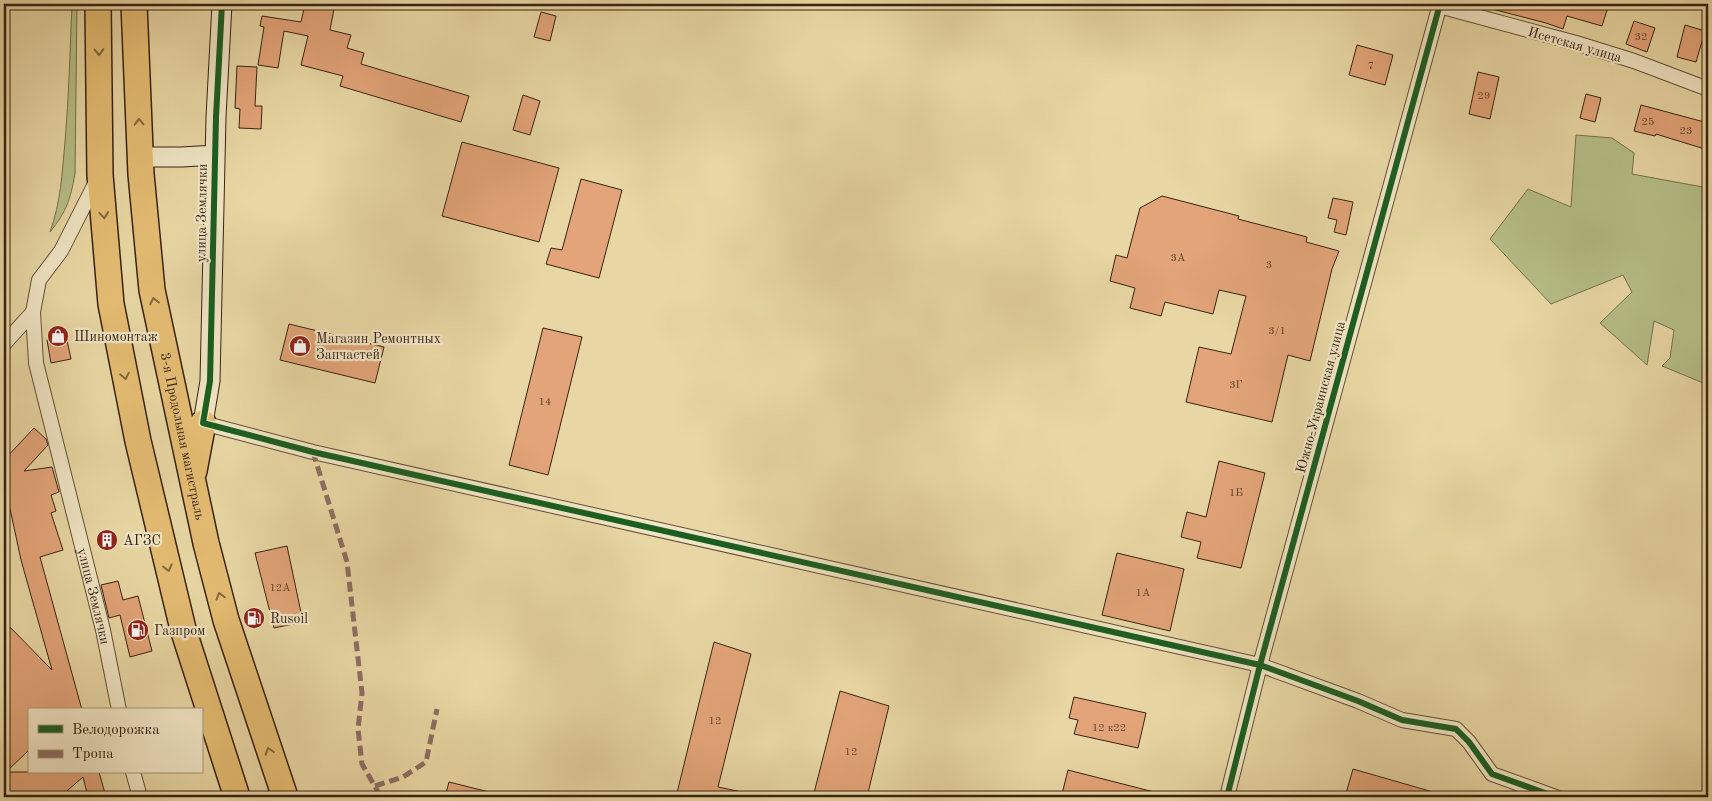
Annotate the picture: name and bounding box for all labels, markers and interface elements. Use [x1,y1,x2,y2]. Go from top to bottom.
street label: Исетская улица [1526,25,1623,65]
house number: 32 [1635,32,1647,43]
one-way arrow [94,49,104,57]
house number: 7 [1368,61,1374,72]
house number: 29 [1478,91,1490,102]
house number: 25 [1642,117,1654,128]
one-way arrow [134,118,144,126]
house number: 23 [1680,126,1692,137]
street label: улица Землячки [194,163,210,263]
one-way arrow [98,211,109,219]
house number: 3А [1171,253,1186,264]
house number: 3 [1266,260,1272,271]
one-way arrow [149,297,160,306]
street label: Южно-Украинская улица [1294,320,1348,475]
shop icon: Шиномонтаж [46,324,70,348]
house number: 3/1 [1268,326,1286,337]
place label: Шиномонтаж [74,330,158,344]
place label: Магазин Ремонтных Запчастей [316,332,441,362]
shop icon: Магазин Ремонтных Запчастей [288,334,312,358]
street label: 3-я Продольная магистраль [157,351,207,522]
one-way arrow [119,371,130,380]
house number: 3Г [1229,380,1243,391]
house number: 14 [539,397,551,408]
house number: 1Б [1229,488,1243,499]
building icon: АГЗС [95,528,119,552]
place label: АГЗС [123,534,161,548]
street label: улица Землячки [75,547,112,646]
one-way arrow [162,564,173,573]
house number: 12А [269,583,291,594]
house number: 1А [1136,588,1151,599]
one-way arrow [215,592,226,601]
fuel station icon: Rusoil [242,606,266,630]
place label: Rusoil [270,612,308,626]
fuel station icon: Газпром [126,618,150,642]
place label: Газпром [154,624,205,638]
legend [28,708,202,774]
house number: 12 [709,716,721,727]
text: Велодорожка [72,723,160,738]
house number: 12 к22 [1092,723,1126,734]
text: Тропа [72,747,114,762]
house number: 12 [845,747,857,758]
one-way arrow [264,748,274,756]

